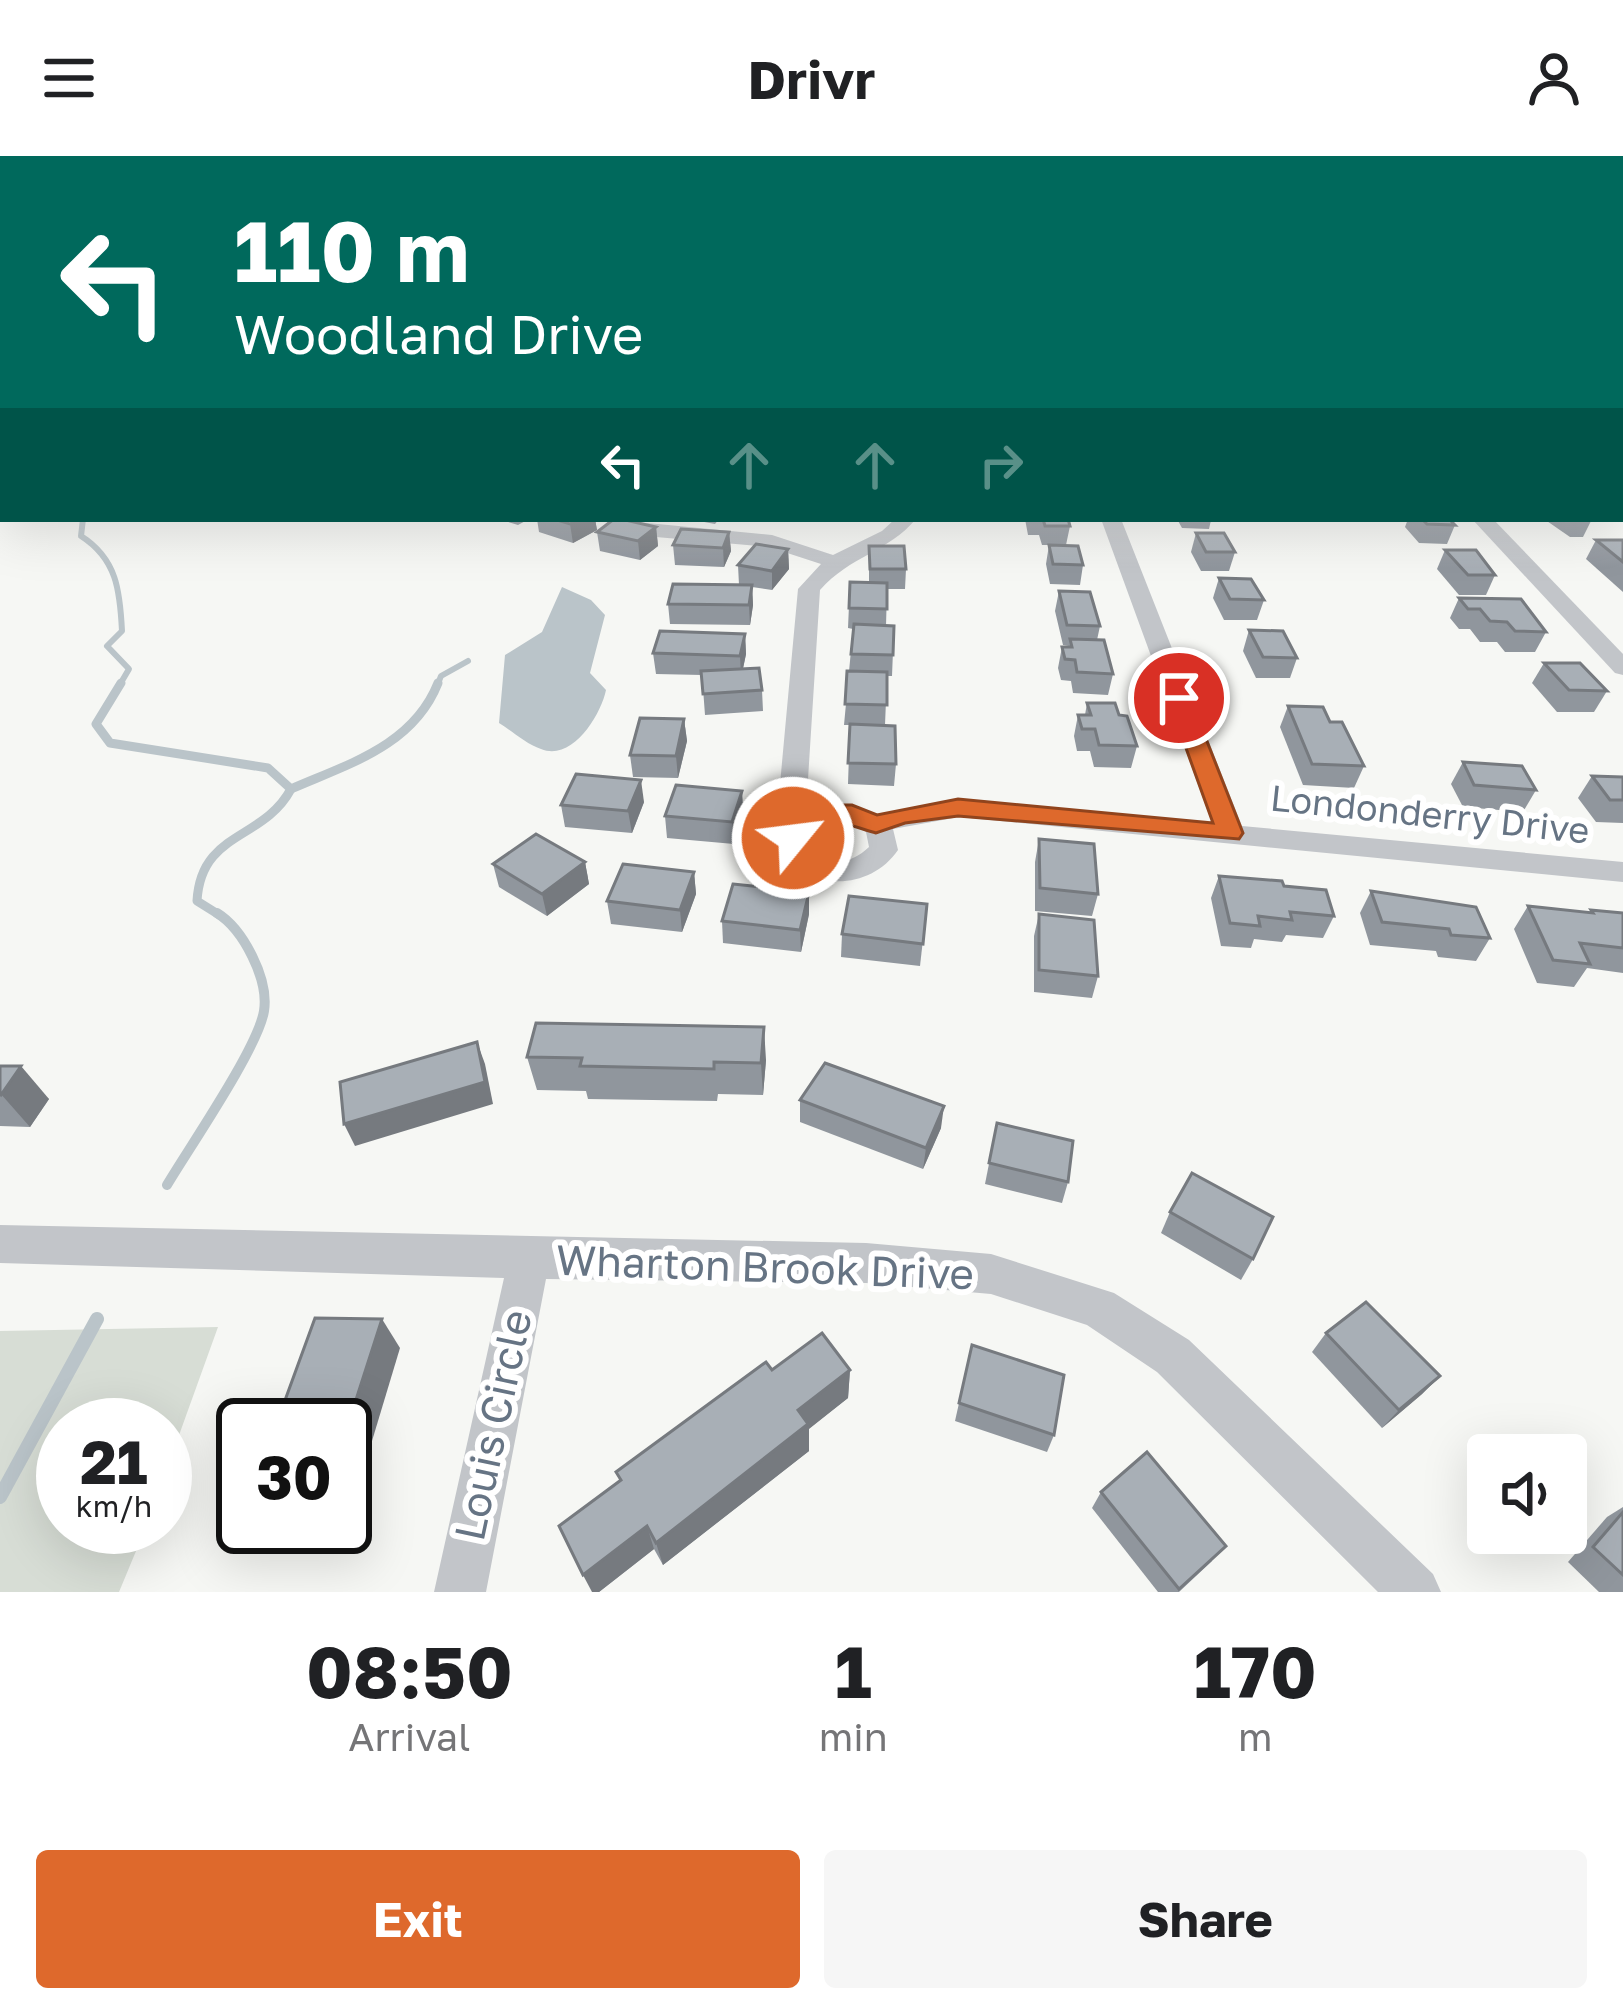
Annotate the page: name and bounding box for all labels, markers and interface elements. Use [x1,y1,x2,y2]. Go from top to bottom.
icon: menu [36,45,102,111]
icon: person [1521,45,1587,111]
text: Drivr [748,46,875,111]
text: 110 m [234,200,470,300]
icon: left [36,204,192,360]
text: Woodland Drive [234,301,643,366]
icon: left [590,432,656,498]
icon: ahead [716,432,782,498]
icon: ahead [842,432,908,498]
icon: right [968,432,1034,498]
pin [1128,647,1230,749]
icon: arrive [1146,665,1212,731]
position arrow [730,775,856,901]
street label: Londonderry Drive [1269,775,1592,852]
street label: Wharton Brook Drive [555,1234,975,1298]
street label: Louis Circle [443,1305,541,1545]
speed limit sign: 30 [216,1398,372,1554]
text: 21 [80,1425,148,1497]
map controls [1467,1434,1587,1554]
button: sound [1467,1434,1587,1554]
text: km/h [76,1488,152,1524]
text: 08:50 [306,1627,513,1714]
text: 1 [835,1627,872,1714]
text: 170 [1194,1627,1317,1714]
text: Arrival [348,1713,470,1760]
text: min [819,1713,888,1760]
text: m [1238,1713,1273,1760]
button: Exit [36,1850,800,1988]
button: Share [824,1850,1587,1988]

